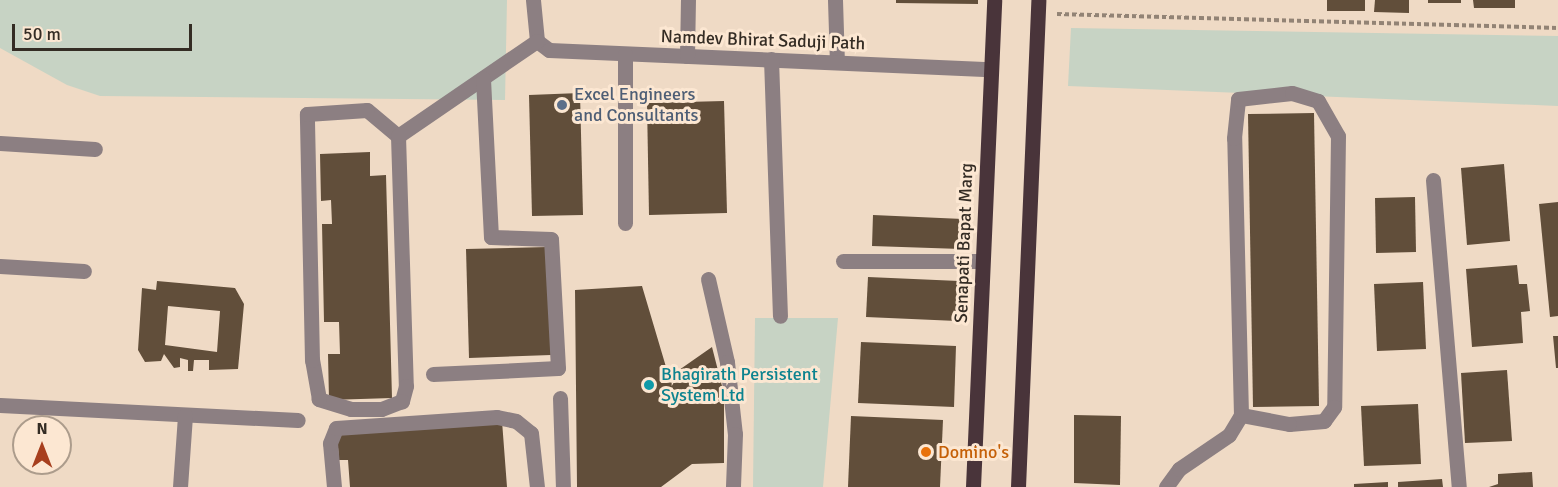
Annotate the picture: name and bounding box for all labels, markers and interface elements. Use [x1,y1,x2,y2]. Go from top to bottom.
scale bar [15,12,195,50]
text: 50 m [23,23,61,45]
street label: Namdev Bhirat Saduji Path [660,26,866,54]
place label: Excel Engineers and Consultants [574,84,698,127]
marker: Excel Engineers and Consultants [555,98,569,112]
street label: Senapati Bapat Marg [950,163,978,323]
place label: Bhagirath Persistent System Ltd [661,364,818,406]
marker: Bhagirath Persistent System Ltd [642,378,656,392]
north arrow [12,415,72,475]
text: N [36,419,48,439]
place label: Domino's [938,441,1009,463]
marker: Domino's [919,445,933,459]

